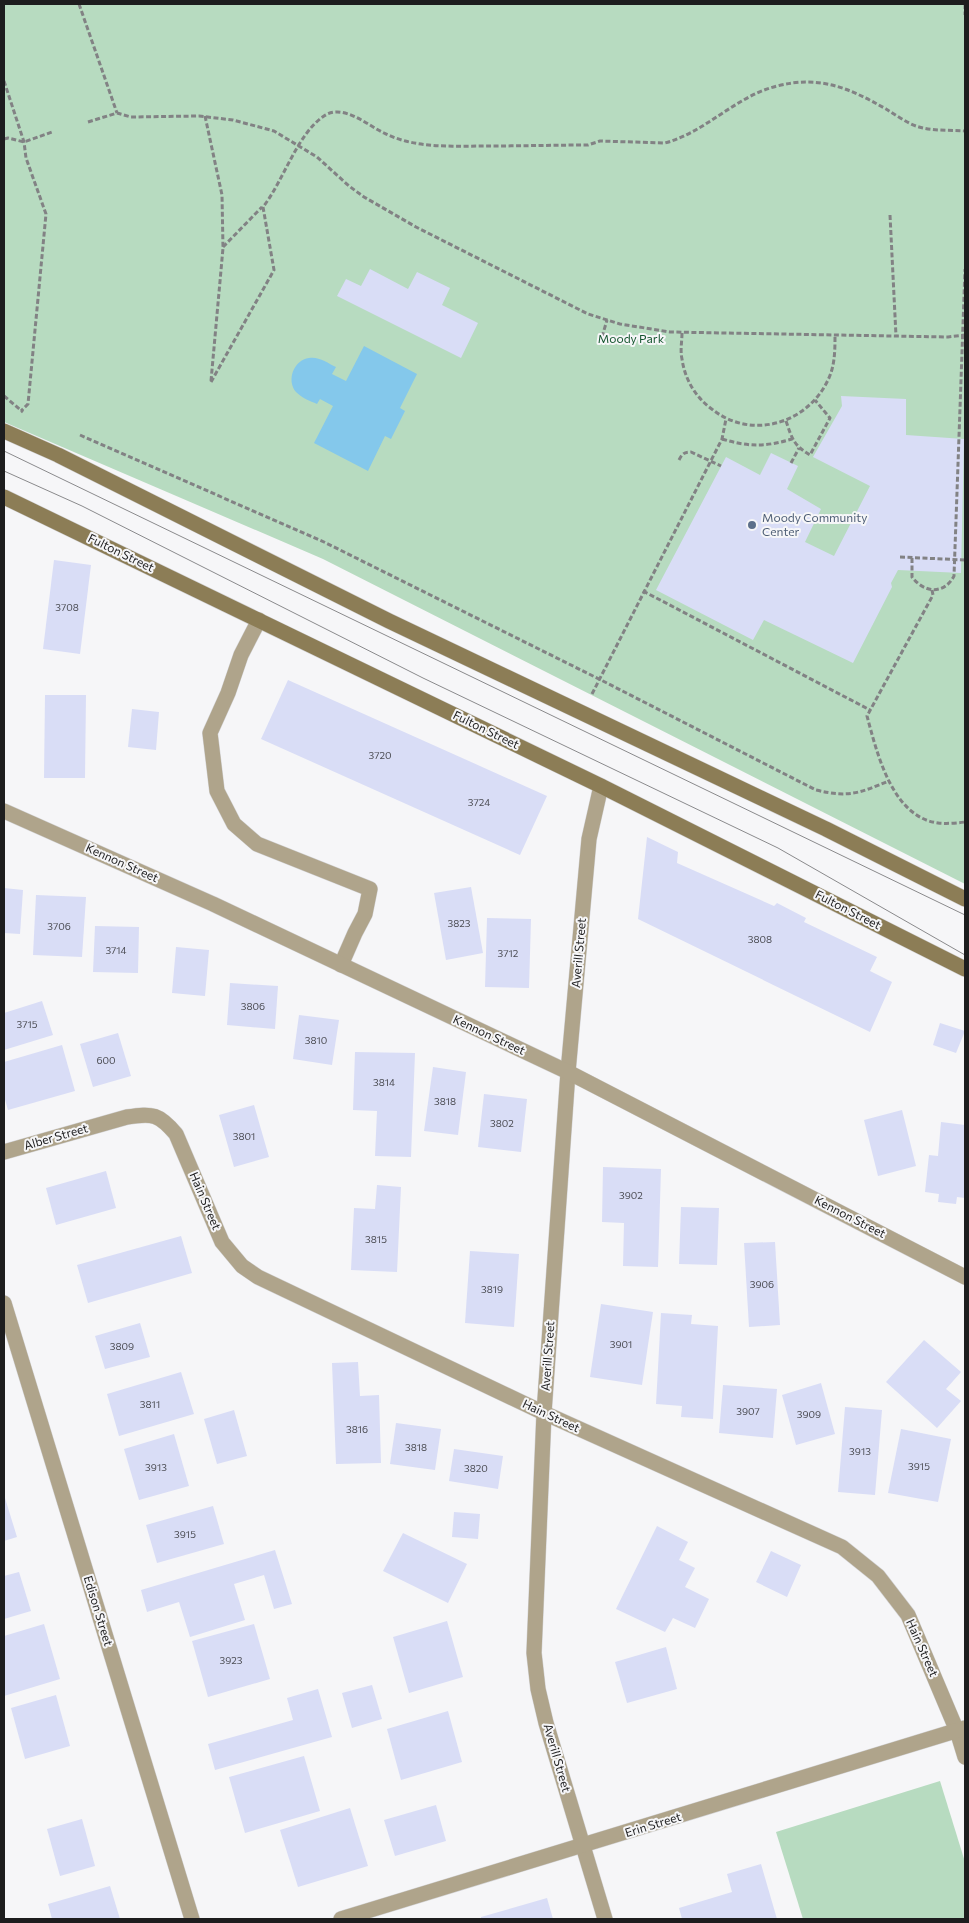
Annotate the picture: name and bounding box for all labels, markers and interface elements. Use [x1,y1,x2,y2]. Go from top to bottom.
park label: Moody Park [598,331,665,345]
place label: Moody Community Center [762,510,867,538]
marker: Moody Community Center [746,519,758,531]
street label: Fulton Street [86,530,157,574]
house number: 3708 [55,601,79,613]
street label: Fulton Street [451,707,522,751]
house number: 3720 [369,749,392,761]
house number: 3724 [468,796,490,808]
street label: Kennon Street [84,840,161,884]
street label: Fulton Street [813,887,884,932]
house number: 3823 [448,917,471,929]
street label: Averill Street [568,917,588,989]
house number: 3706 [47,920,71,932]
house number: 3808 [748,933,772,945]
house number: 3714 [105,944,127,956]
house number: 3712 [498,947,519,959]
house number: 3806 [241,1000,265,1012]
street label: Kennon Street [451,1011,528,1057]
house number: 3715 [17,1018,38,1030]
house number: 3810 [305,1034,327,1046]
house number: 600 [96,1054,116,1066]
house number: 3814 [373,1076,395,1088]
house number: 3818 [434,1095,456,1107]
house number: 3802 [490,1117,514,1129]
street label: Alber Street [22,1120,89,1152]
house number: 3801 [233,1130,255,1142]
street label: Hain Street [187,1170,224,1232]
house number: 3902 [619,1189,643,1201]
street label: Kennon Street [813,1192,888,1240]
house number: 3815 [365,1233,387,1245]
house number: 3906 [750,1278,774,1290]
house number: 3819 [481,1283,503,1295]
street label: Averill Street [538,1320,556,1391]
house number: 3901 [610,1338,632,1350]
house number: 3809 [110,1340,134,1352]
street label: Hain Street [521,1396,582,1434]
house number: 3811 [140,1398,160,1410]
house number: 3907 [736,1405,760,1417]
house number: 3909 [797,1408,821,1420]
house number: 3816 [346,1423,368,1435]
house number: 3818 [405,1441,427,1453]
house number: 3913 [849,1445,871,1457]
house number: 3915 [908,1460,930,1472]
house number: 3913 [145,1461,167,1473]
house number: 3820 [464,1462,488,1474]
house number: 3915 [174,1528,196,1540]
street label: Edison Street [82,1574,116,1648]
street label: Hain Street [904,1617,942,1679]
house number: 3923 [220,1654,243,1666]
street label: Averill Street [542,1722,574,1794]
street label: Erin Street [623,1809,683,1839]

